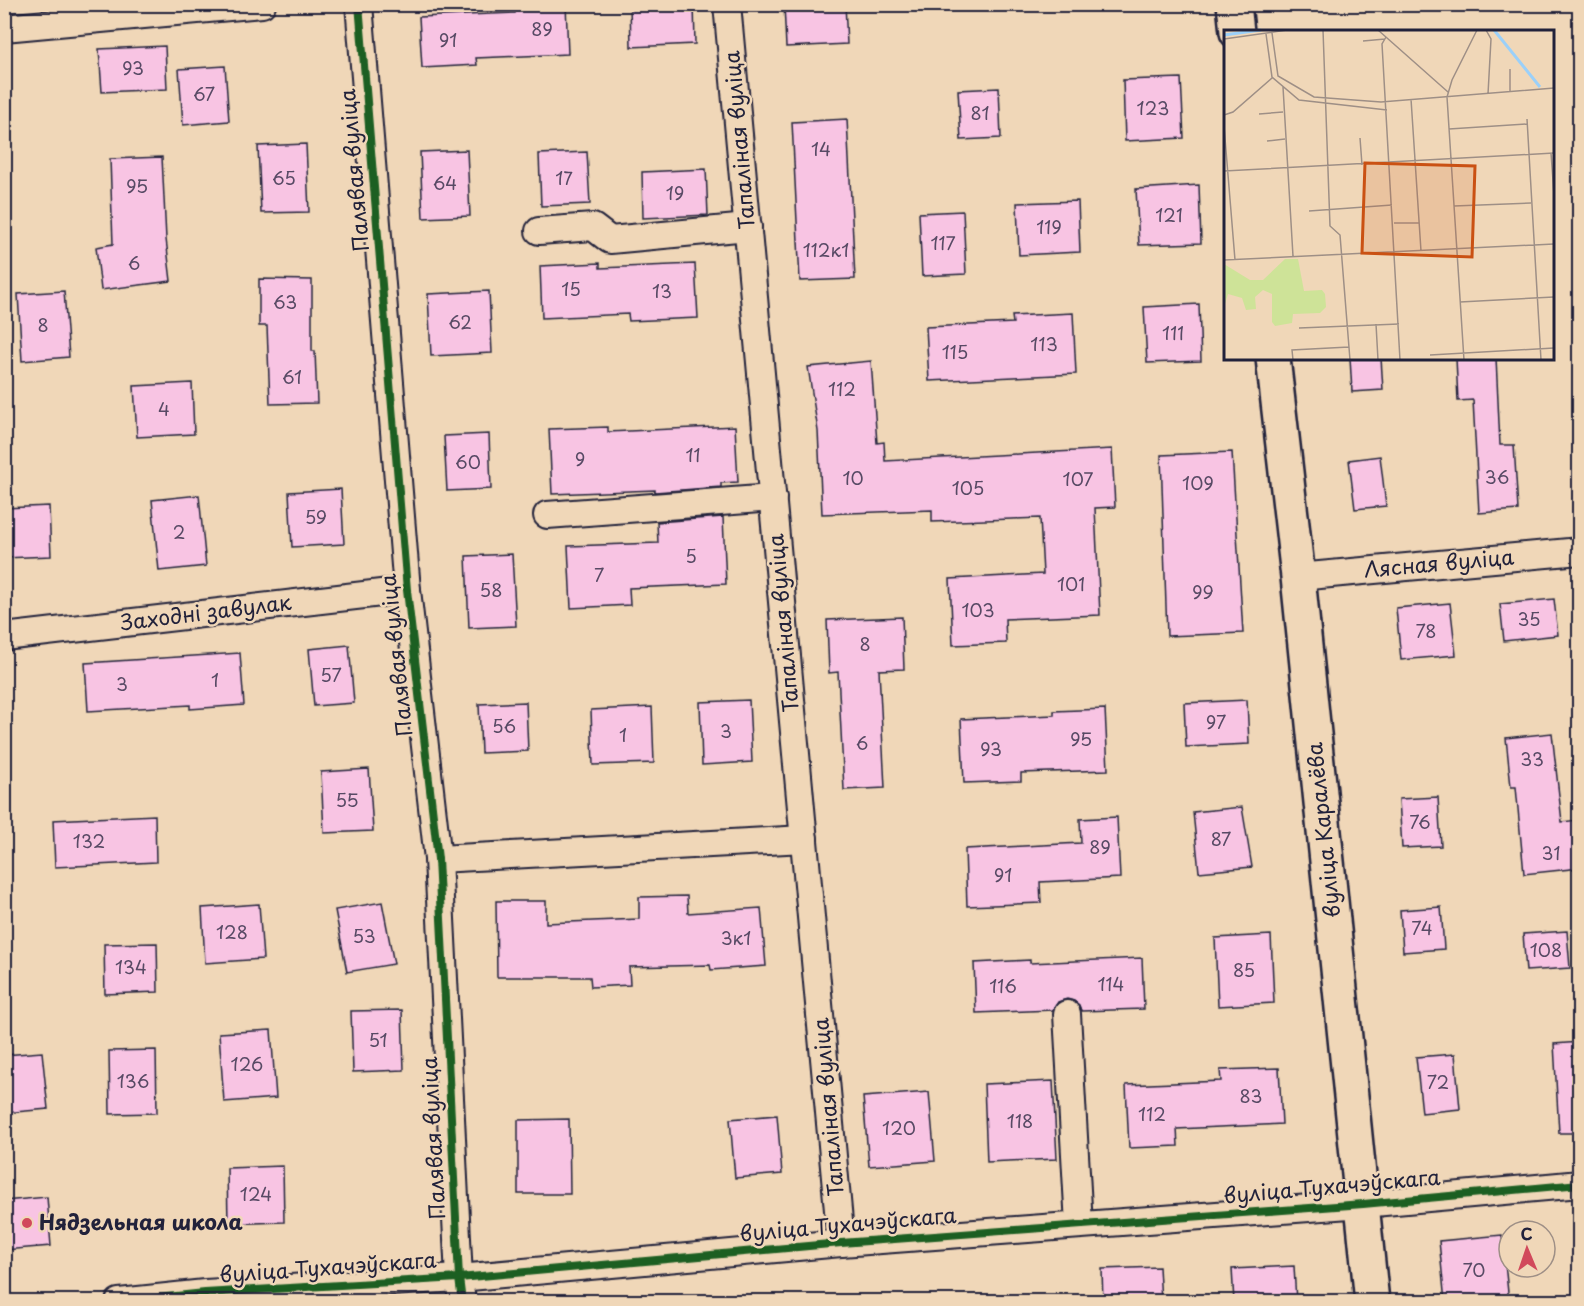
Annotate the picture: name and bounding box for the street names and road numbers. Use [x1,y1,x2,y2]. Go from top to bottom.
street label: Тапаліная вуліца [714,50,762,231]
street label: Палявая вуліца [330,87,376,253]
street label: Тапаліная вуліца [758,533,806,714]
street label: Лясная вуліца [1362,540,1515,585]
street label: Палявая вуліца [371,572,419,738]
street label: Заходні завулак [118,585,294,637]
street label: вуліца Каралёва [1297,741,1347,919]
street label: Тапаліная вуліца [803,1017,851,1198]
street label: Палявая вуліца [412,1056,452,1220]
street label: вуліца Тухачэўскага [1222,1160,1442,1210]
street label: вуліца Тухачэўскага [738,1198,958,1248]
street label: вуліца Тухачэўскага [218,1242,438,1290]

